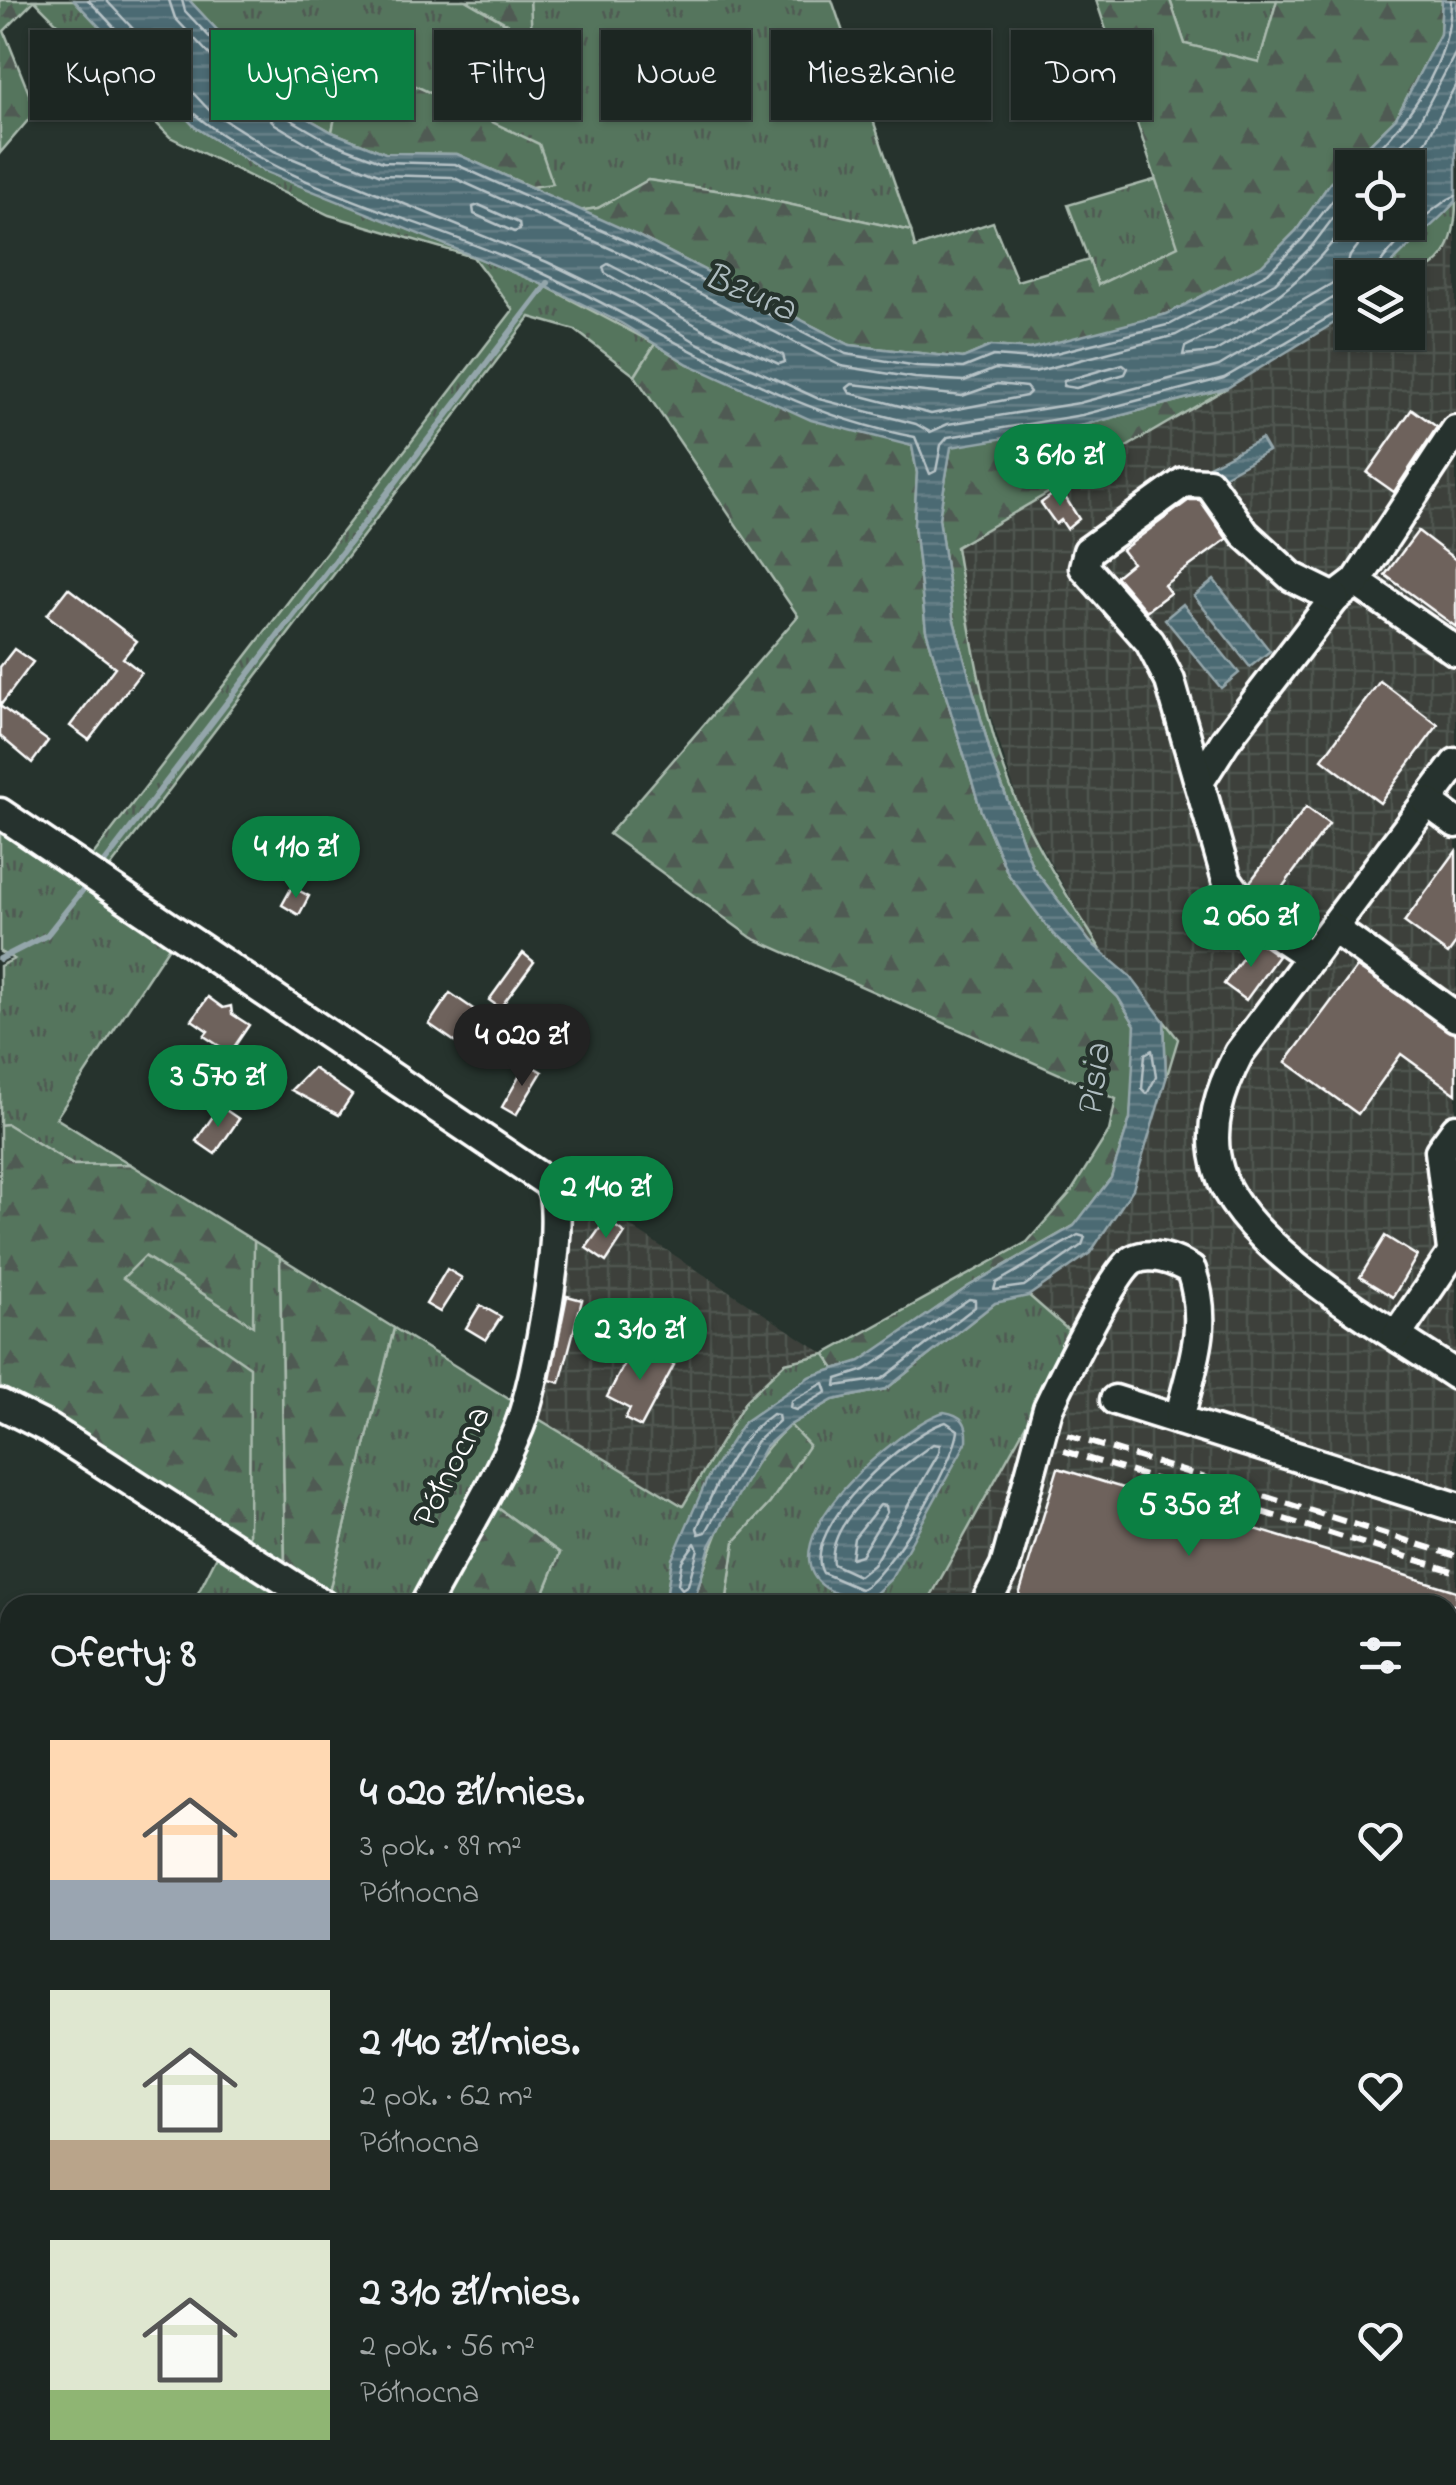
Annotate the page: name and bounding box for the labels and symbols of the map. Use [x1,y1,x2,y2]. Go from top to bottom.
water label: Bzura [694,250,804,339]
pin: 3 610 zł [957,424,1163,509]
pin: 4 110 zł [193,816,399,901]
pin: 2 060 zł [1148,885,1354,970]
pin: 4 020 zł [419,1004,625,1089]
water label: Pisia [1064,1041,1128,1121]
pin: 3 570 zł [115,1045,321,1130]
pin: 2 140 zł [503,1156,709,1241]
pin: 2 310 zł [537,1298,743,1383]
street label: Północna [401,1397,505,1537]
pin: 5 350 zł [1086,1474,1292,1559]

